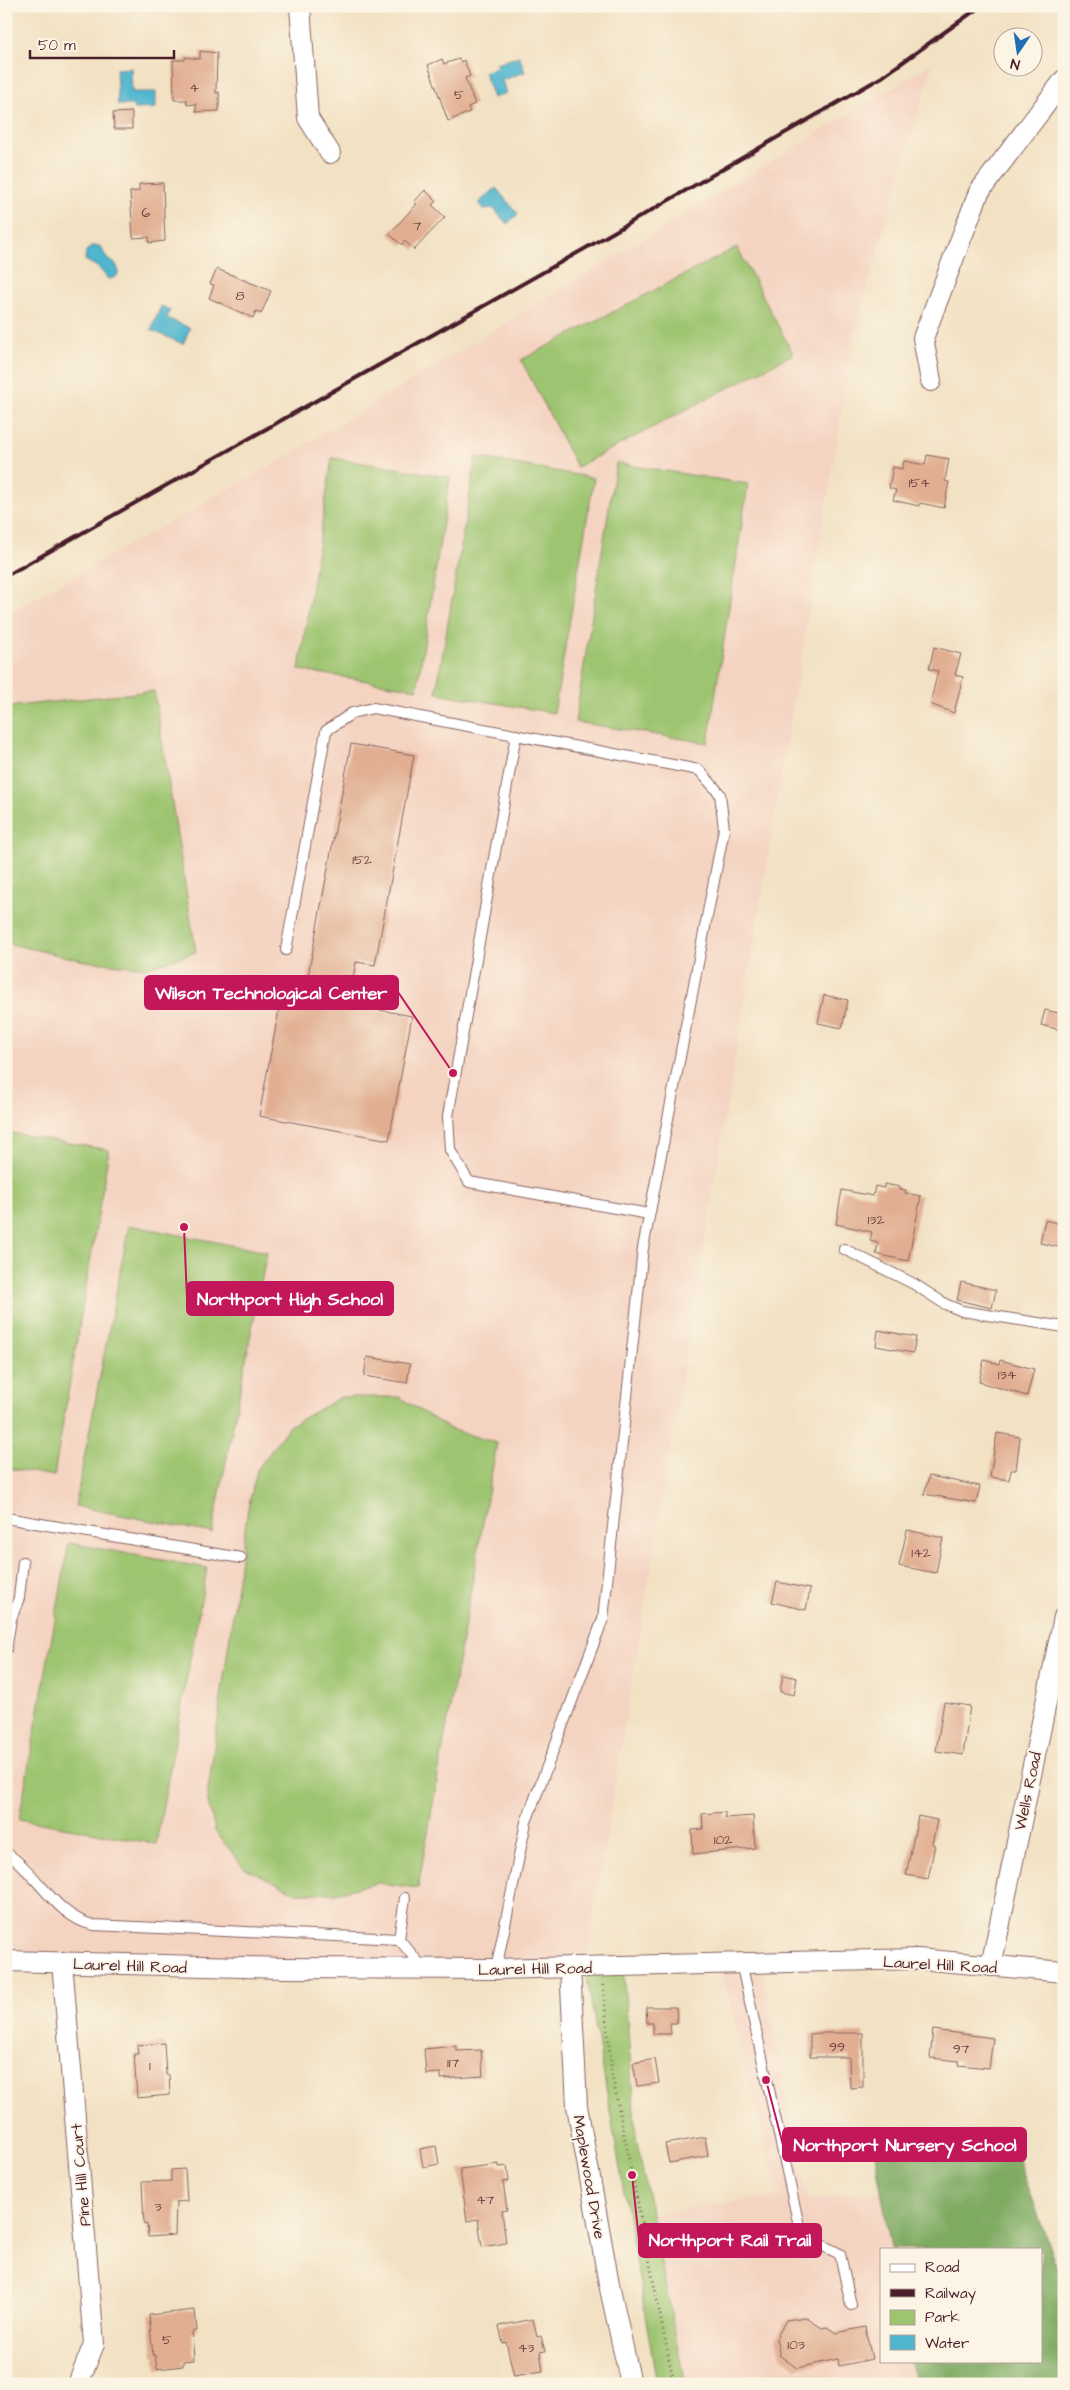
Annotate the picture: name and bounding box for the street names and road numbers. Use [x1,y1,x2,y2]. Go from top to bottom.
street label: Wells Road [1009,1750,1047,1833]
street label: Laurel Hill Road [882,1951,997,1979]
street label: Laurel Hill Road [73,1953,187,1979]
street label: Laurel Hill Road [478,1957,592,1981]
street label: Maplewood Drive [567,2113,611,2241]
street label: Pine Hill Court [66,2122,96,2227]

